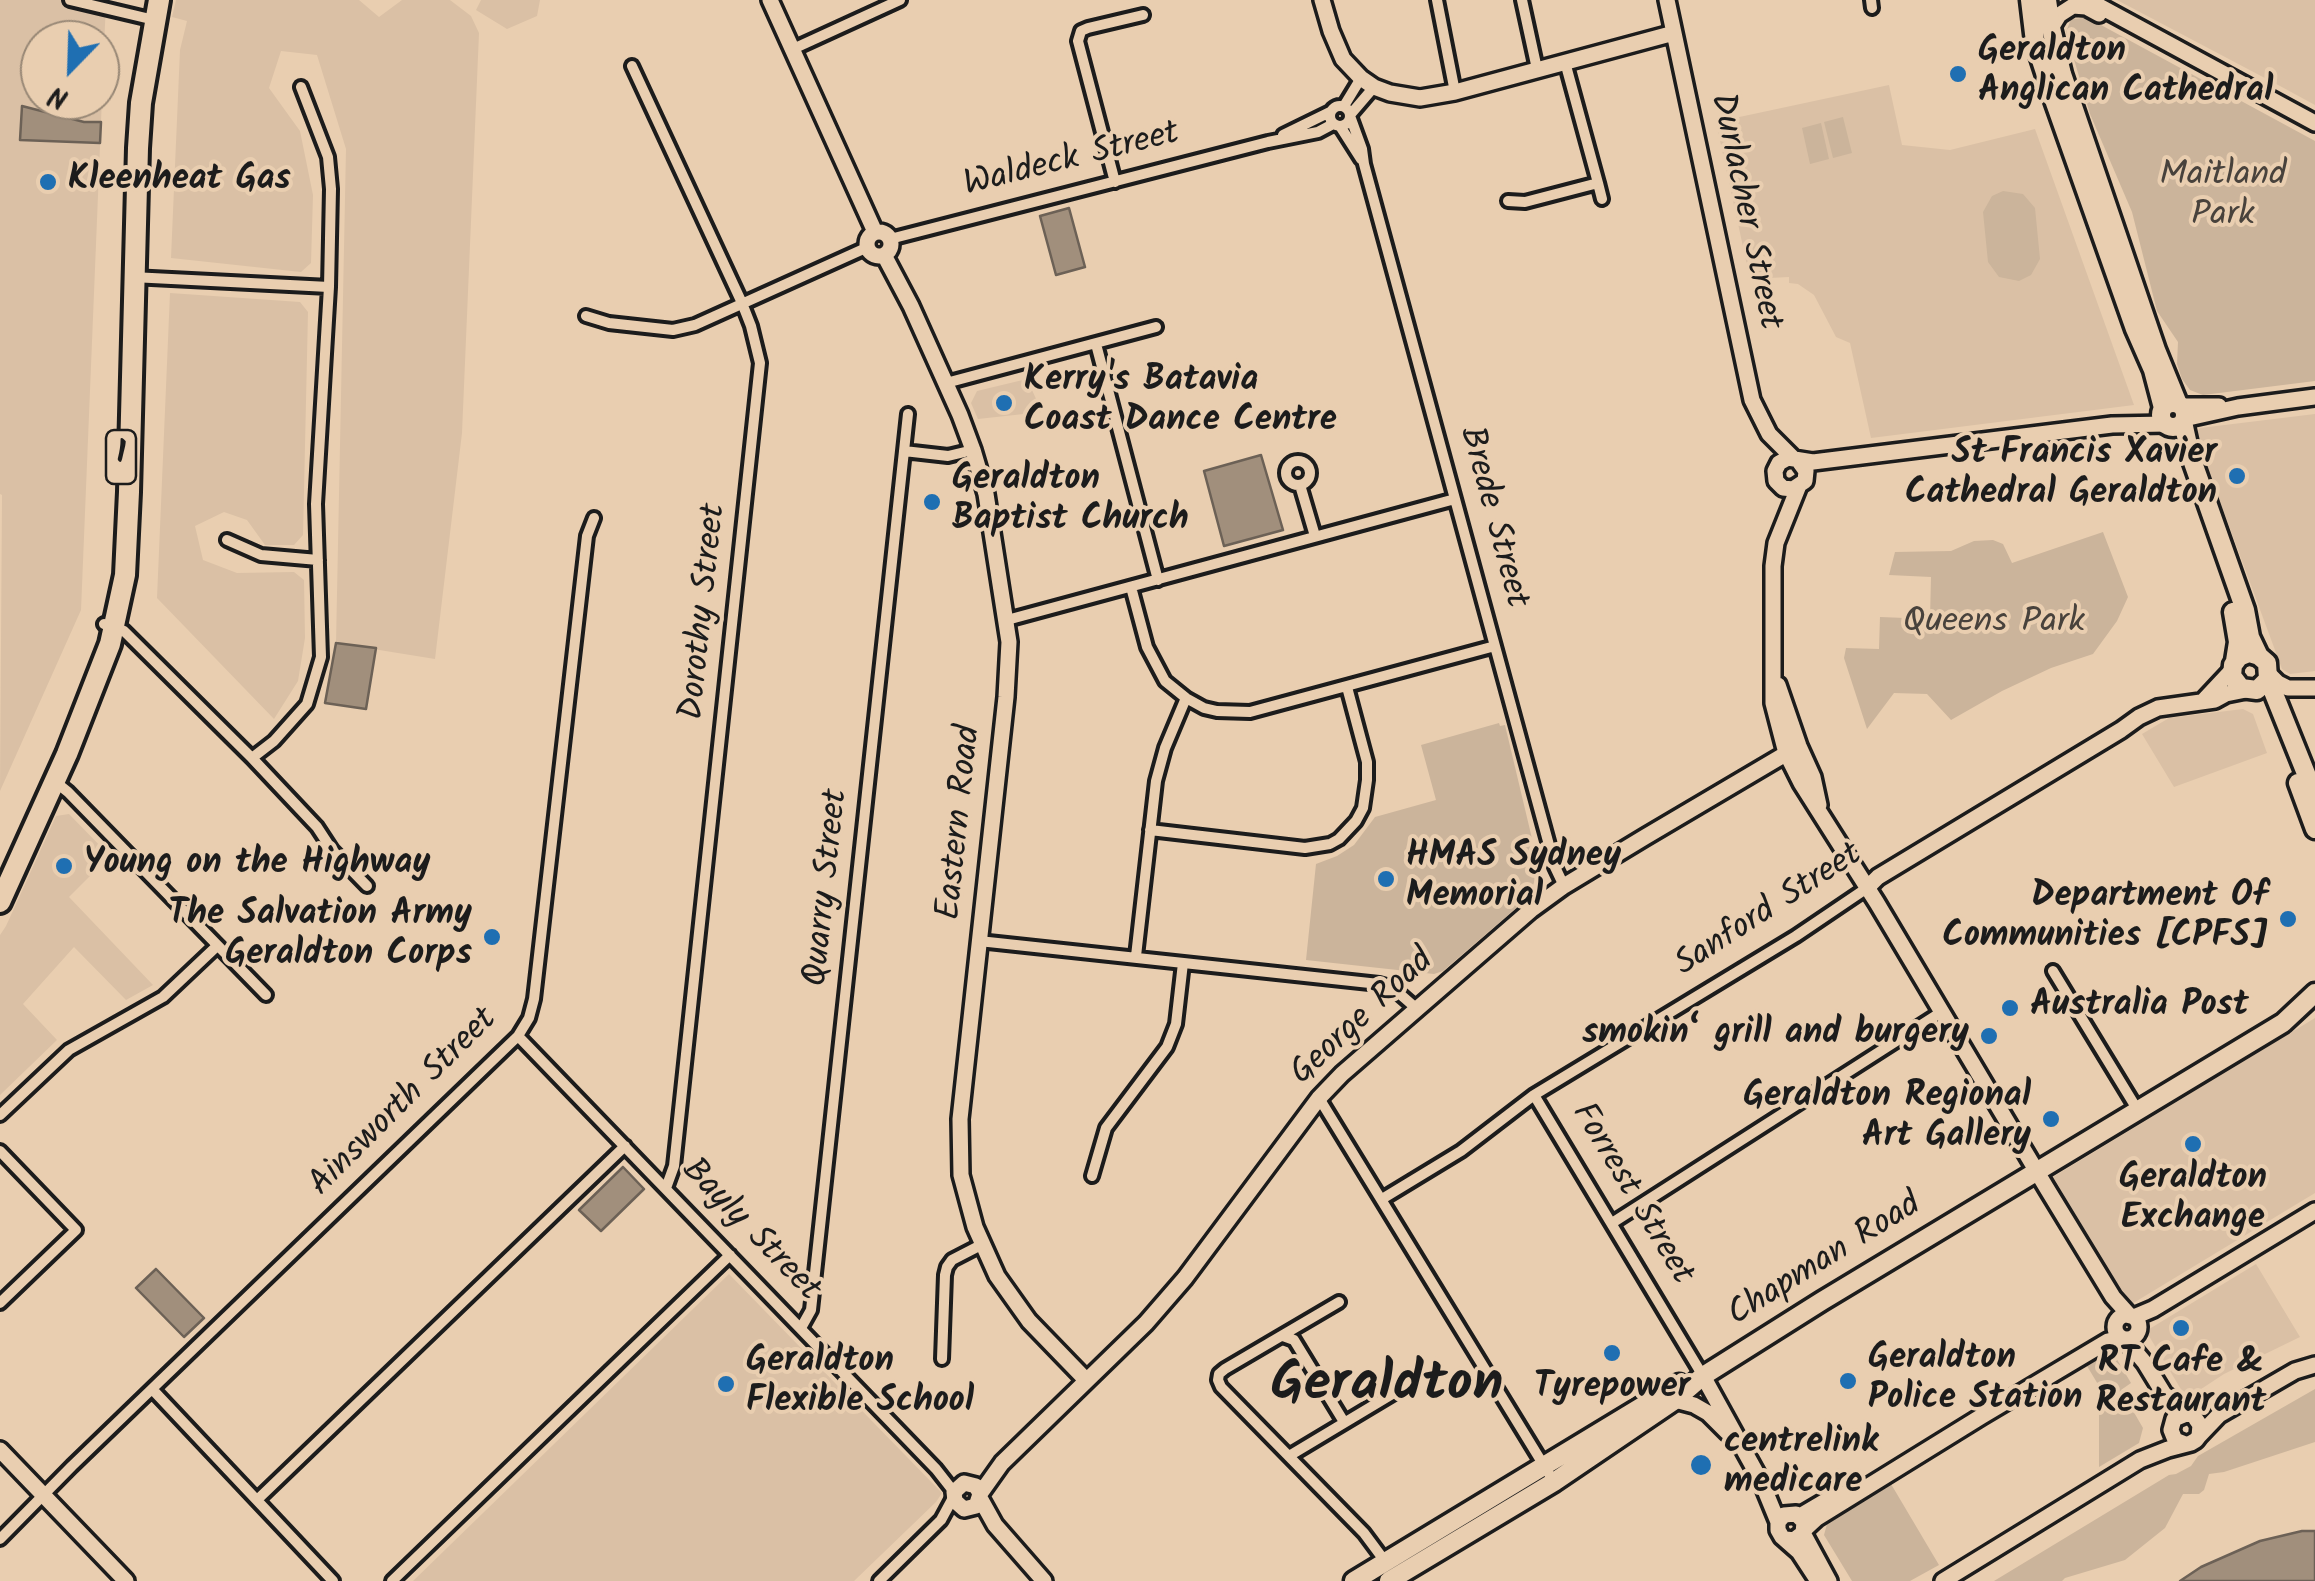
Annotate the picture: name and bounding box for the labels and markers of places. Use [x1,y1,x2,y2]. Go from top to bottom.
place label: Geraldton Anglican Cathedral [1978,33,2273,115]
marker: Geraldton Anglican Cathedral [1947,63,1969,85]
place label: Kleenheat Gas [68,161,291,203]
marker: Kleenheat Gas [37,171,59,193]
place label: Kerry's Batavia Coast Dance Centre [1024,362,1337,444]
marker: Kerry's Batavia Coast Dance Centre [993,392,1015,414]
place label: St Francis Xavier Cathedral Geraldton [1905,435,2217,517]
place label: Geraldton Baptist Church [952,461,1189,543]
marker: St Francis Xavier Cathedral Geraldton [2226,465,2248,487]
marker: Geraldton Baptist Church [921,491,943,513]
place label: HMAS Sydney Memorial [1406,838,1621,920]
place label: Young on the Highway [84,845,430,887]
marker: Young on the Highway [53,855,75,877]
marker: HMAS Sydney Memorial [1375,868,1397,890]
place label: Department Of Communities [CPFS] [1942,878,2268,960]
place label: The Salvation Army Geraldton Corps [168,896,472,978]
marker: Department Of Communities [CPFS] [2277,908,2299,930]
marker: The Salvation Army Geraldton Corps [481,926,503,948]
place label: Australia Post [2030,987,2249,1029]
marker: Australia Post [1999,997,2021,1019]
place label: smokin‘ grill and burgery [1582,1015,1969,1057]
marker: smokin‘ grill and burgery [1978,1025,2000,1047]
place label: Geraldton Regional Art Gallery [1743,1078,2031,1160]
marker: Geraldton Regional Art Gallery [2040,1108,2062,1130]
marker: Geraldton Exchange [2182,1133,2204,1155]
place label: Geraldton Exchange [2119,1160,2267,1242]
marker: RT Cafe & Restaurant [2170,1317,2192,1339]
place label: Geraldton Police Station [1868,1340,2082,1422]
marker: Tyrepower [1601,1342,1623,1364]
place label: Geraldton Flexible School [746,1343,974,1425]
place label: RT Cafe & Restaurant [2096,1344,2266,1426]
place label: Tyrepower [1534,1369,1690,1411]
marker: Geraldton Police Station [1837,1370,1859,1392]
marker: Geraldton Flexible School [715,1373,737,1395]
place label: centrelink medicare [1724,1424,1878,1506]
marker: centrelink medicare [1688,1452,1714,1478]

